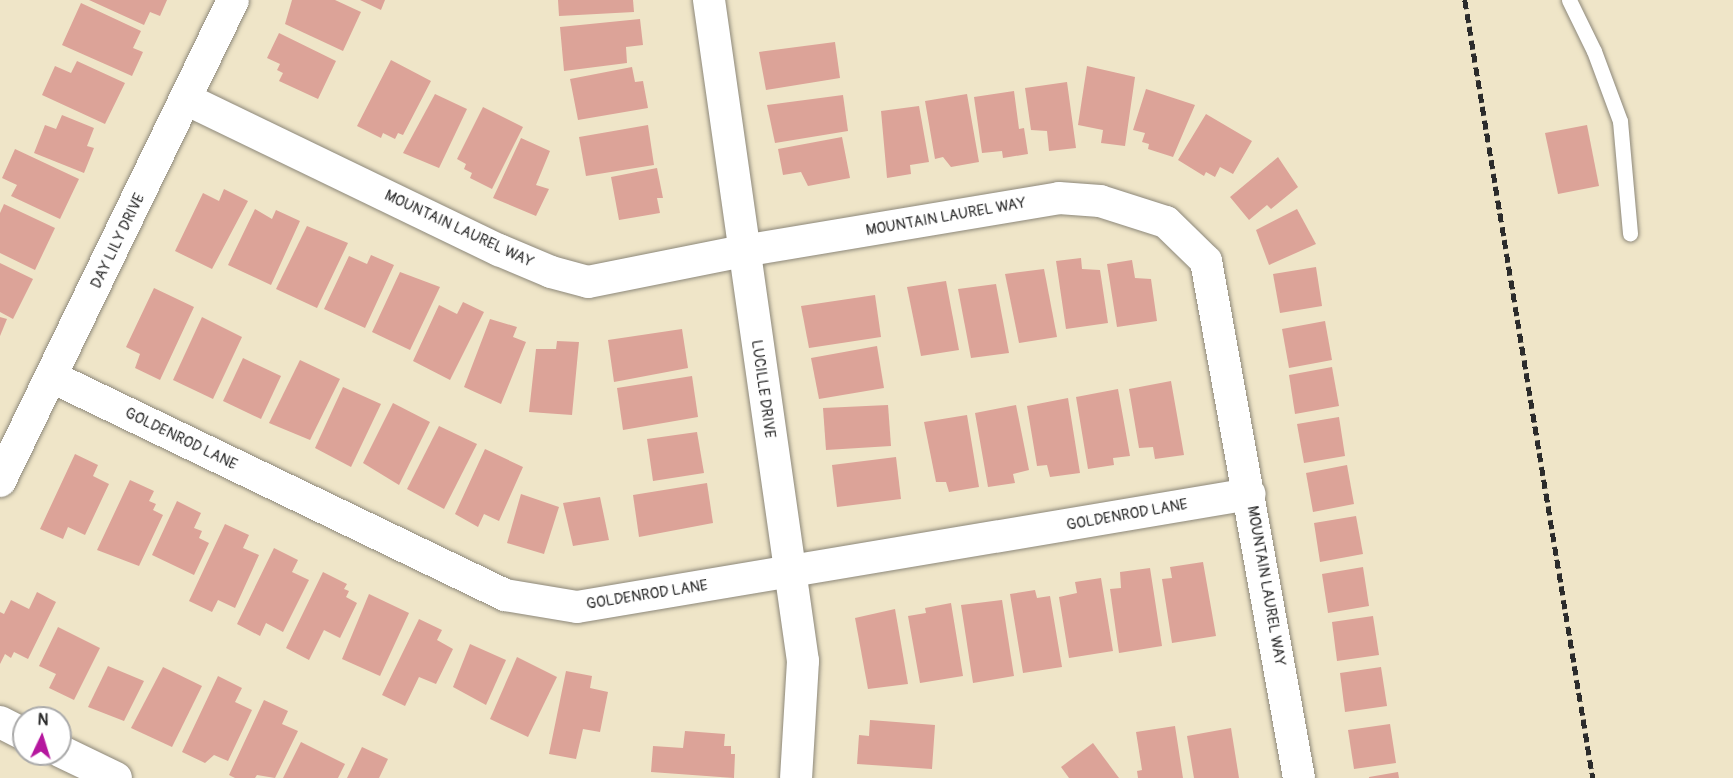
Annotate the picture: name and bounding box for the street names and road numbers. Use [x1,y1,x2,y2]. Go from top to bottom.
street label: MOUNTAIN LAUREL WAY [382,187,536,271]
street label: DAY LILY DRIVE [87,191,149,291]
street label: MOUNTAIN LAUREL WAY [865,194,1027,240]
street label: LUCILLE DRIVE [747,339,779,439]
street label: GOLDENROD LANE [122,404,240,474]
street label: GOLDENROD LANE [1065,495,1189,535]
street label: MOUNTAIN LAUREL WAY [1243,505,1289,667]
street label: GOLDENROD LANE [585,577,709,613]

